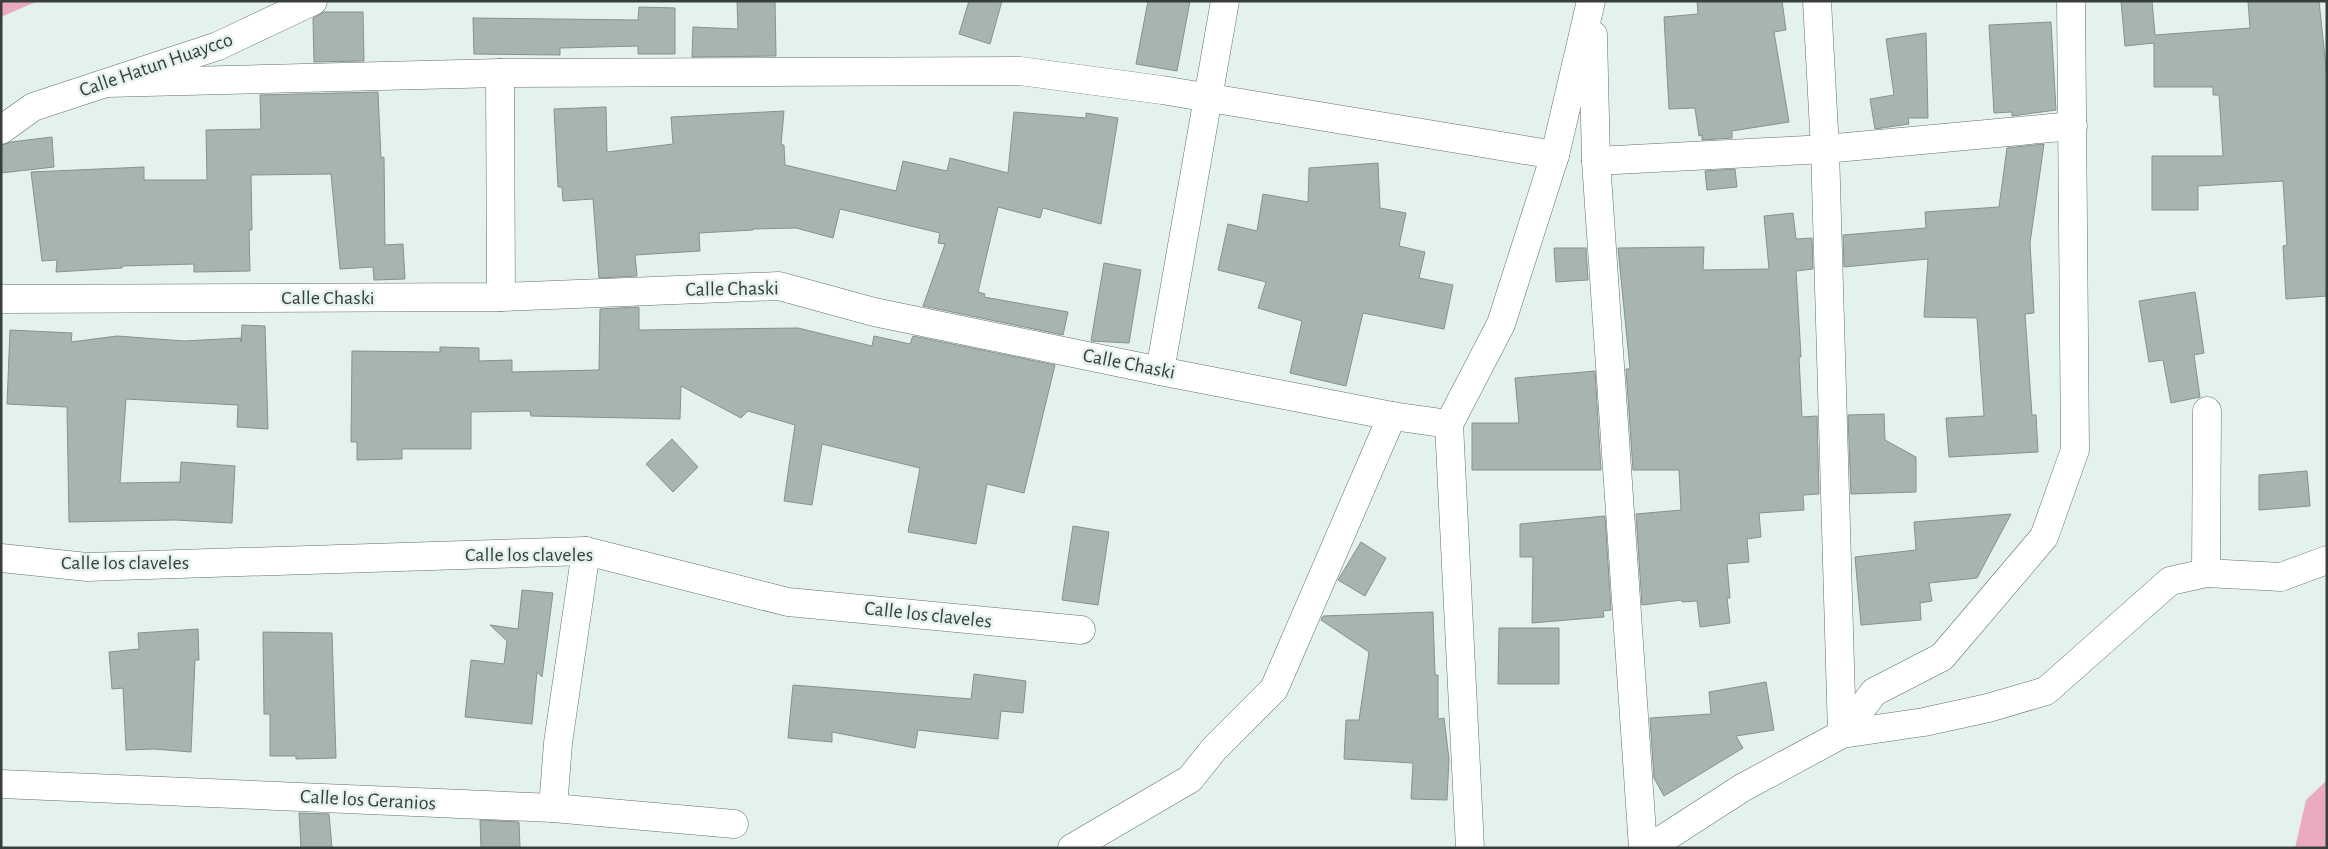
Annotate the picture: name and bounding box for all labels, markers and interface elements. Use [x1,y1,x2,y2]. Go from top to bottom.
street label: Calle Hatun Huaycco [77,29,235,101]
street label: Calle Chaski [685,278,779,300]
street label: Calle Chaski [281,288,375,308]
street label: Calle Chaski [1081,345,1177,383]
street label: Calle los claveles [465,545,593,565]
street label: Calle los claveles [61,553,189,573]
street label: Calle los claveles [863,598,993,632]
street label: Calle los Geranios [300,786,436,814]

